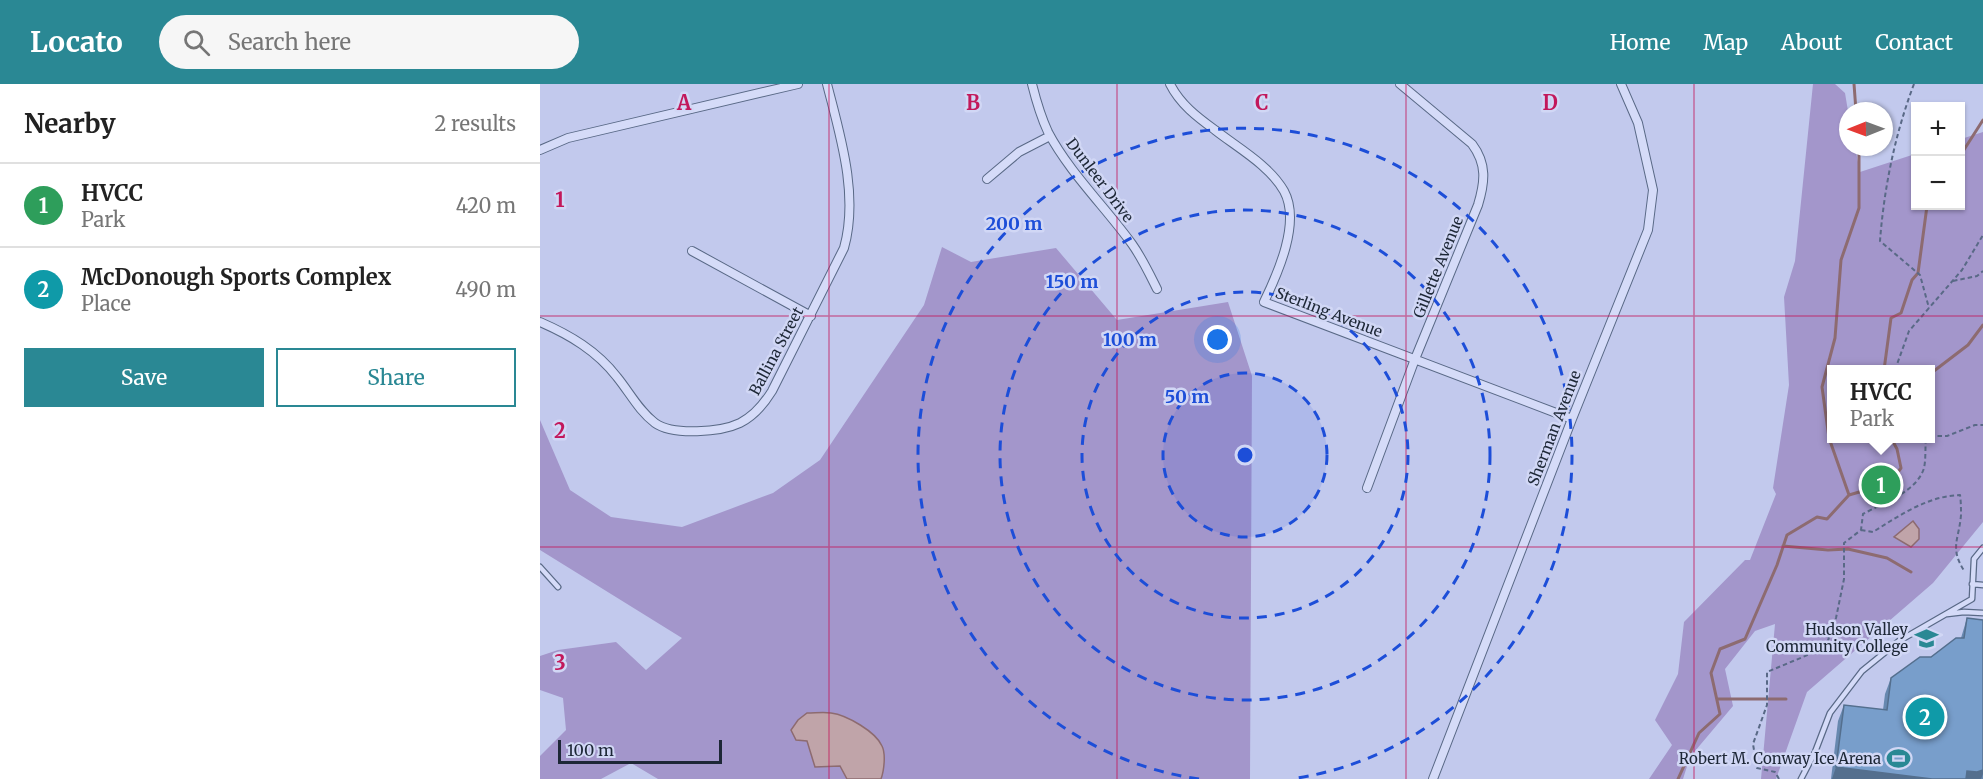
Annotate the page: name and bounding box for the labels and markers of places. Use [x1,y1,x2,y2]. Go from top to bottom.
centre of rings [1235,445,1255,465]
pin: 1 [1862,462,1900,508]
place label: Hudson Valley Community College [1766,620,1908,656]
school or university icon: Hudson Valley Community College [1913,625,1939,651]
pin: 2 [1906,694,1944,740]
sports icon: Robert M. Conway Ice Arena [1886,745,1912,771]
place label: Robert M. Conway Ice Arena [1679,749,1881,768]

